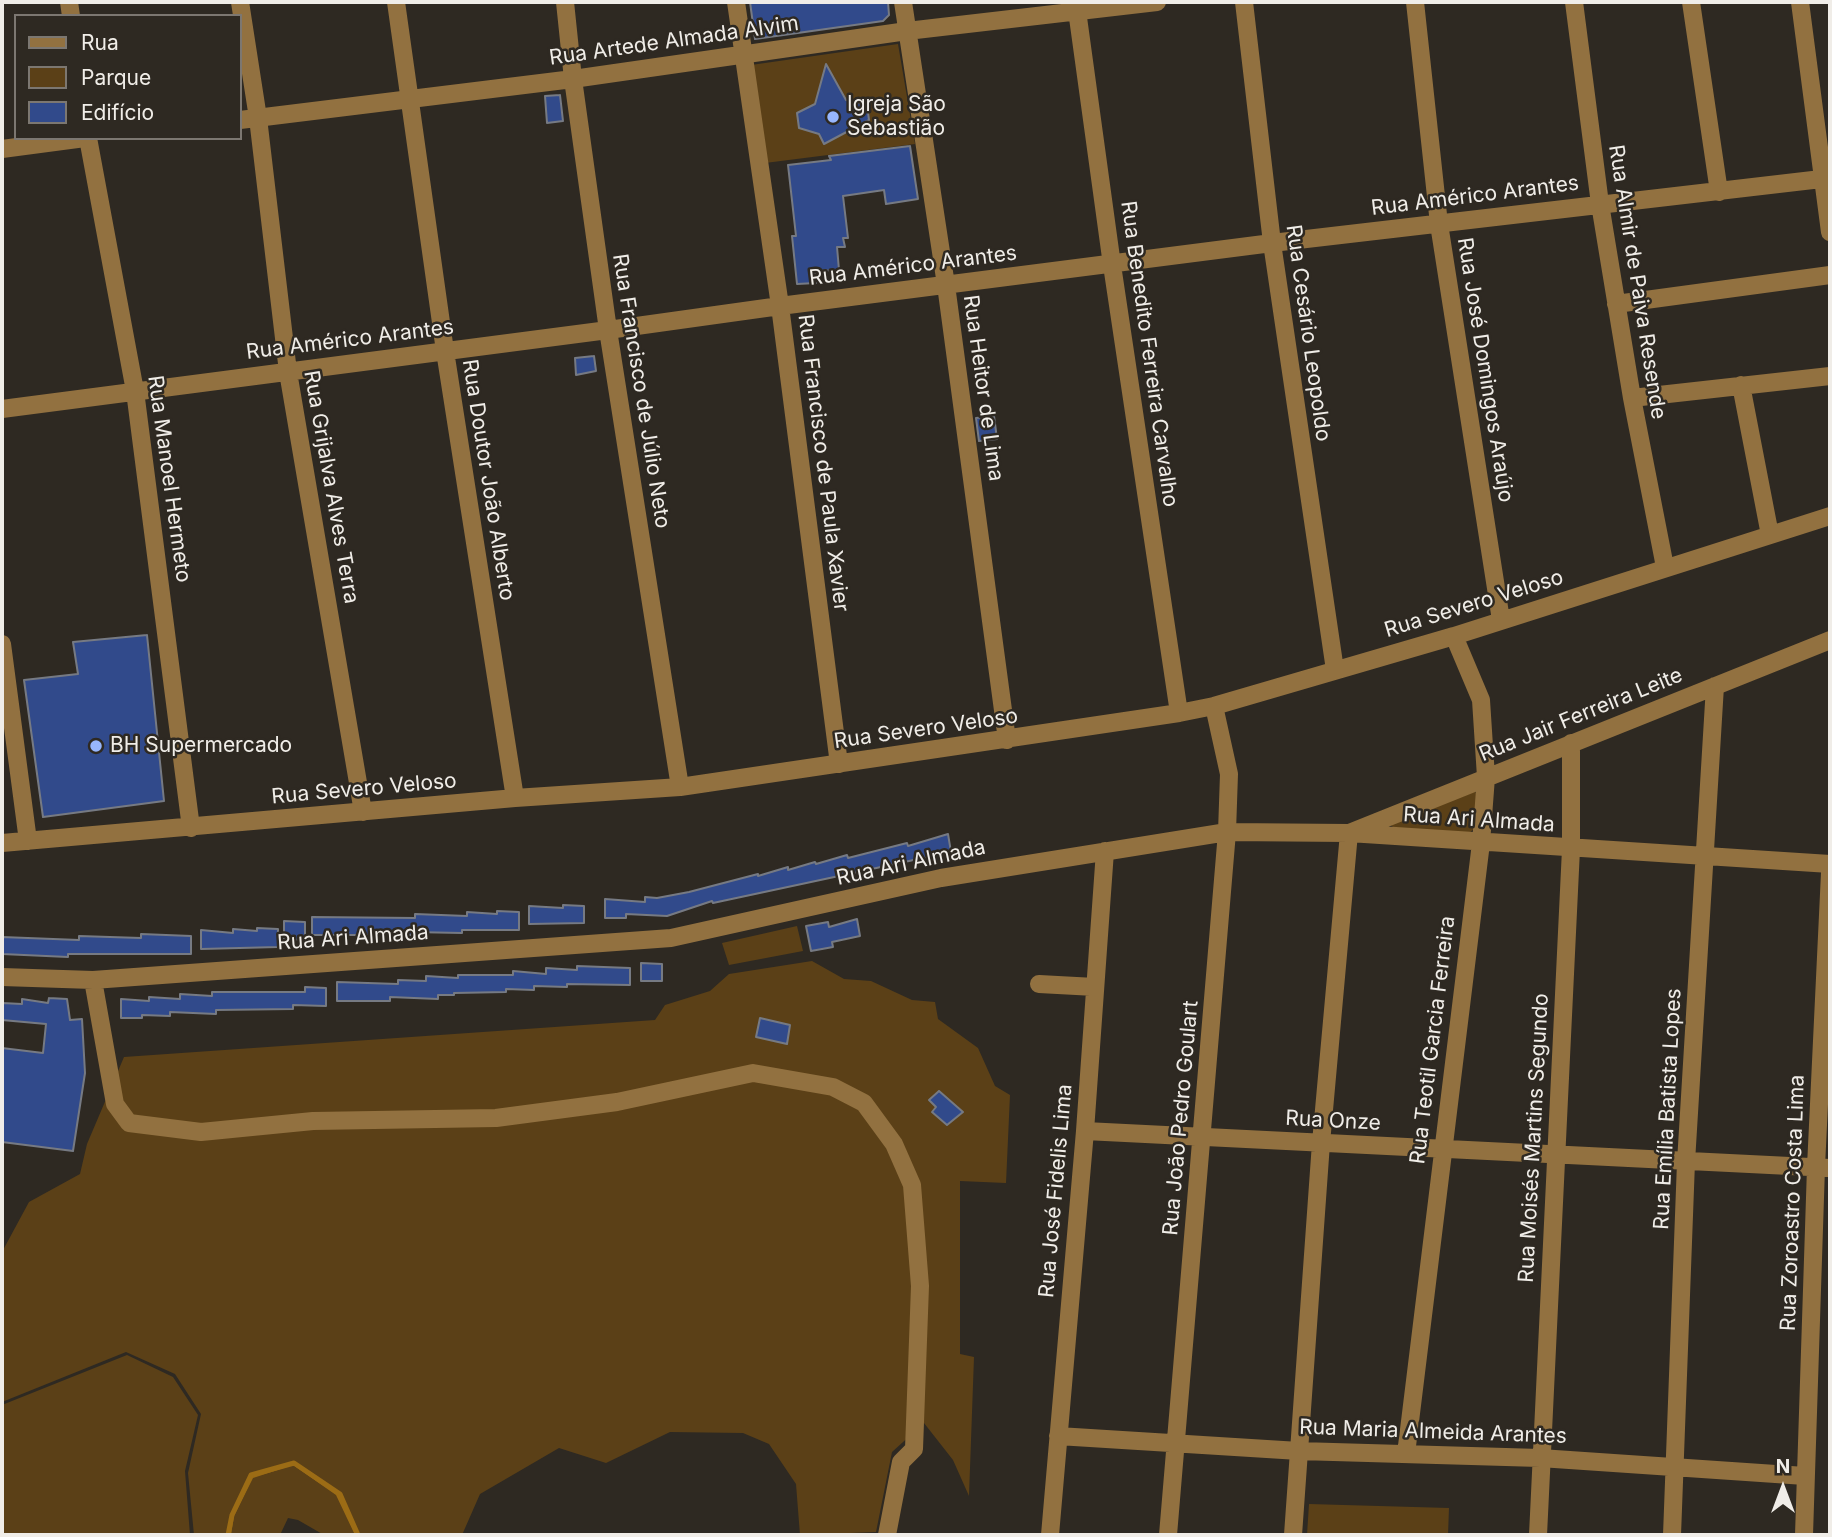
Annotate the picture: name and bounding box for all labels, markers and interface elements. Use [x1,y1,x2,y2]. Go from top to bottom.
street label: Rua Artede Almada Alvim [548,11,800,71]
legend [14,14,242,140]
text: Rua [81,30,119,55]
text: Parque [81,65,151,90]
place label: Igreja São Sebastião [847,92,946,142]
text: Edifício [81,100,154,125]
marker: Igreja São Sebastião [825,109,841,125]
street label: Rua Almir de Paiva Resende [1603,143,1671,421]
street label: Rua Américo Arantes [1370,171,1580,221]
street label: Rua Benedito Ferreira Carvalho [1115,199,1183,509]
street label: Rua Cesário Leopoldo [1280,223,1336,443]
street label: Rua José Domingos Araújo [1452,236,1518,504]
street label: Rua Américo Arantes [808,241,1018,291]
street label: Rua Francisco de Júlio Neto [607,252,675,530]
street label: Rua Heitor de Lima [957,293,1009,483]
street label: Rua Francisco de Paula Xavier [792,313,854,613]
street label: Rua Américo Arantes [245,315,455,365]
street label: Rua Doutor João Alberto [456,357,520,603]
street label: Rua Grijalva Alves Terra [298,368,364,606]
street label: Rua Manoel Hermeto [142,374,196,584]
street label: Rua Severo Veloso [1382,565,1566,643]
street label: Rua Jair Ferreira Leite [1476,663,1686,767]
street label: Rua Severo Veloso [832,704,1020,754]
place label: BH Supermercado [110,733,292,759]
marker: BH Supermercado [88,738,104,754]
street label: Rua Severo Veloso [270,768,458,810]
street label: Rua Ari Almada [1402,802,1556,838]
street label: Rua Ari Almada [834,835,988,891]
street label: Rua Teotil Garcia Ferreira [1405,915,1461,1165]
street label: Rua Ari Almada [276,920,430,956]
street label: Rua Emília Batista Lopes [1649,988,1687,1230]
street label: Rua Moisés Martins Segundo [1514,993,1554,1283]
street label: Rua João Pedro Goulart [1158,999,1204,1237]
street label: Rua Zoroastro Costa Lima [1776,1074,1810,1332]
street label: Rua José Fidelis Lima [1034,1083,1078,1299]
street label: Rua Onze [1285,1106,1381,1136]
street label: Rua Maria Almeida Arantes [1299,1415,1567,1449]
north arrow [1748,1453,1818,1523]
text: N [1776,1455,1790,1478]

